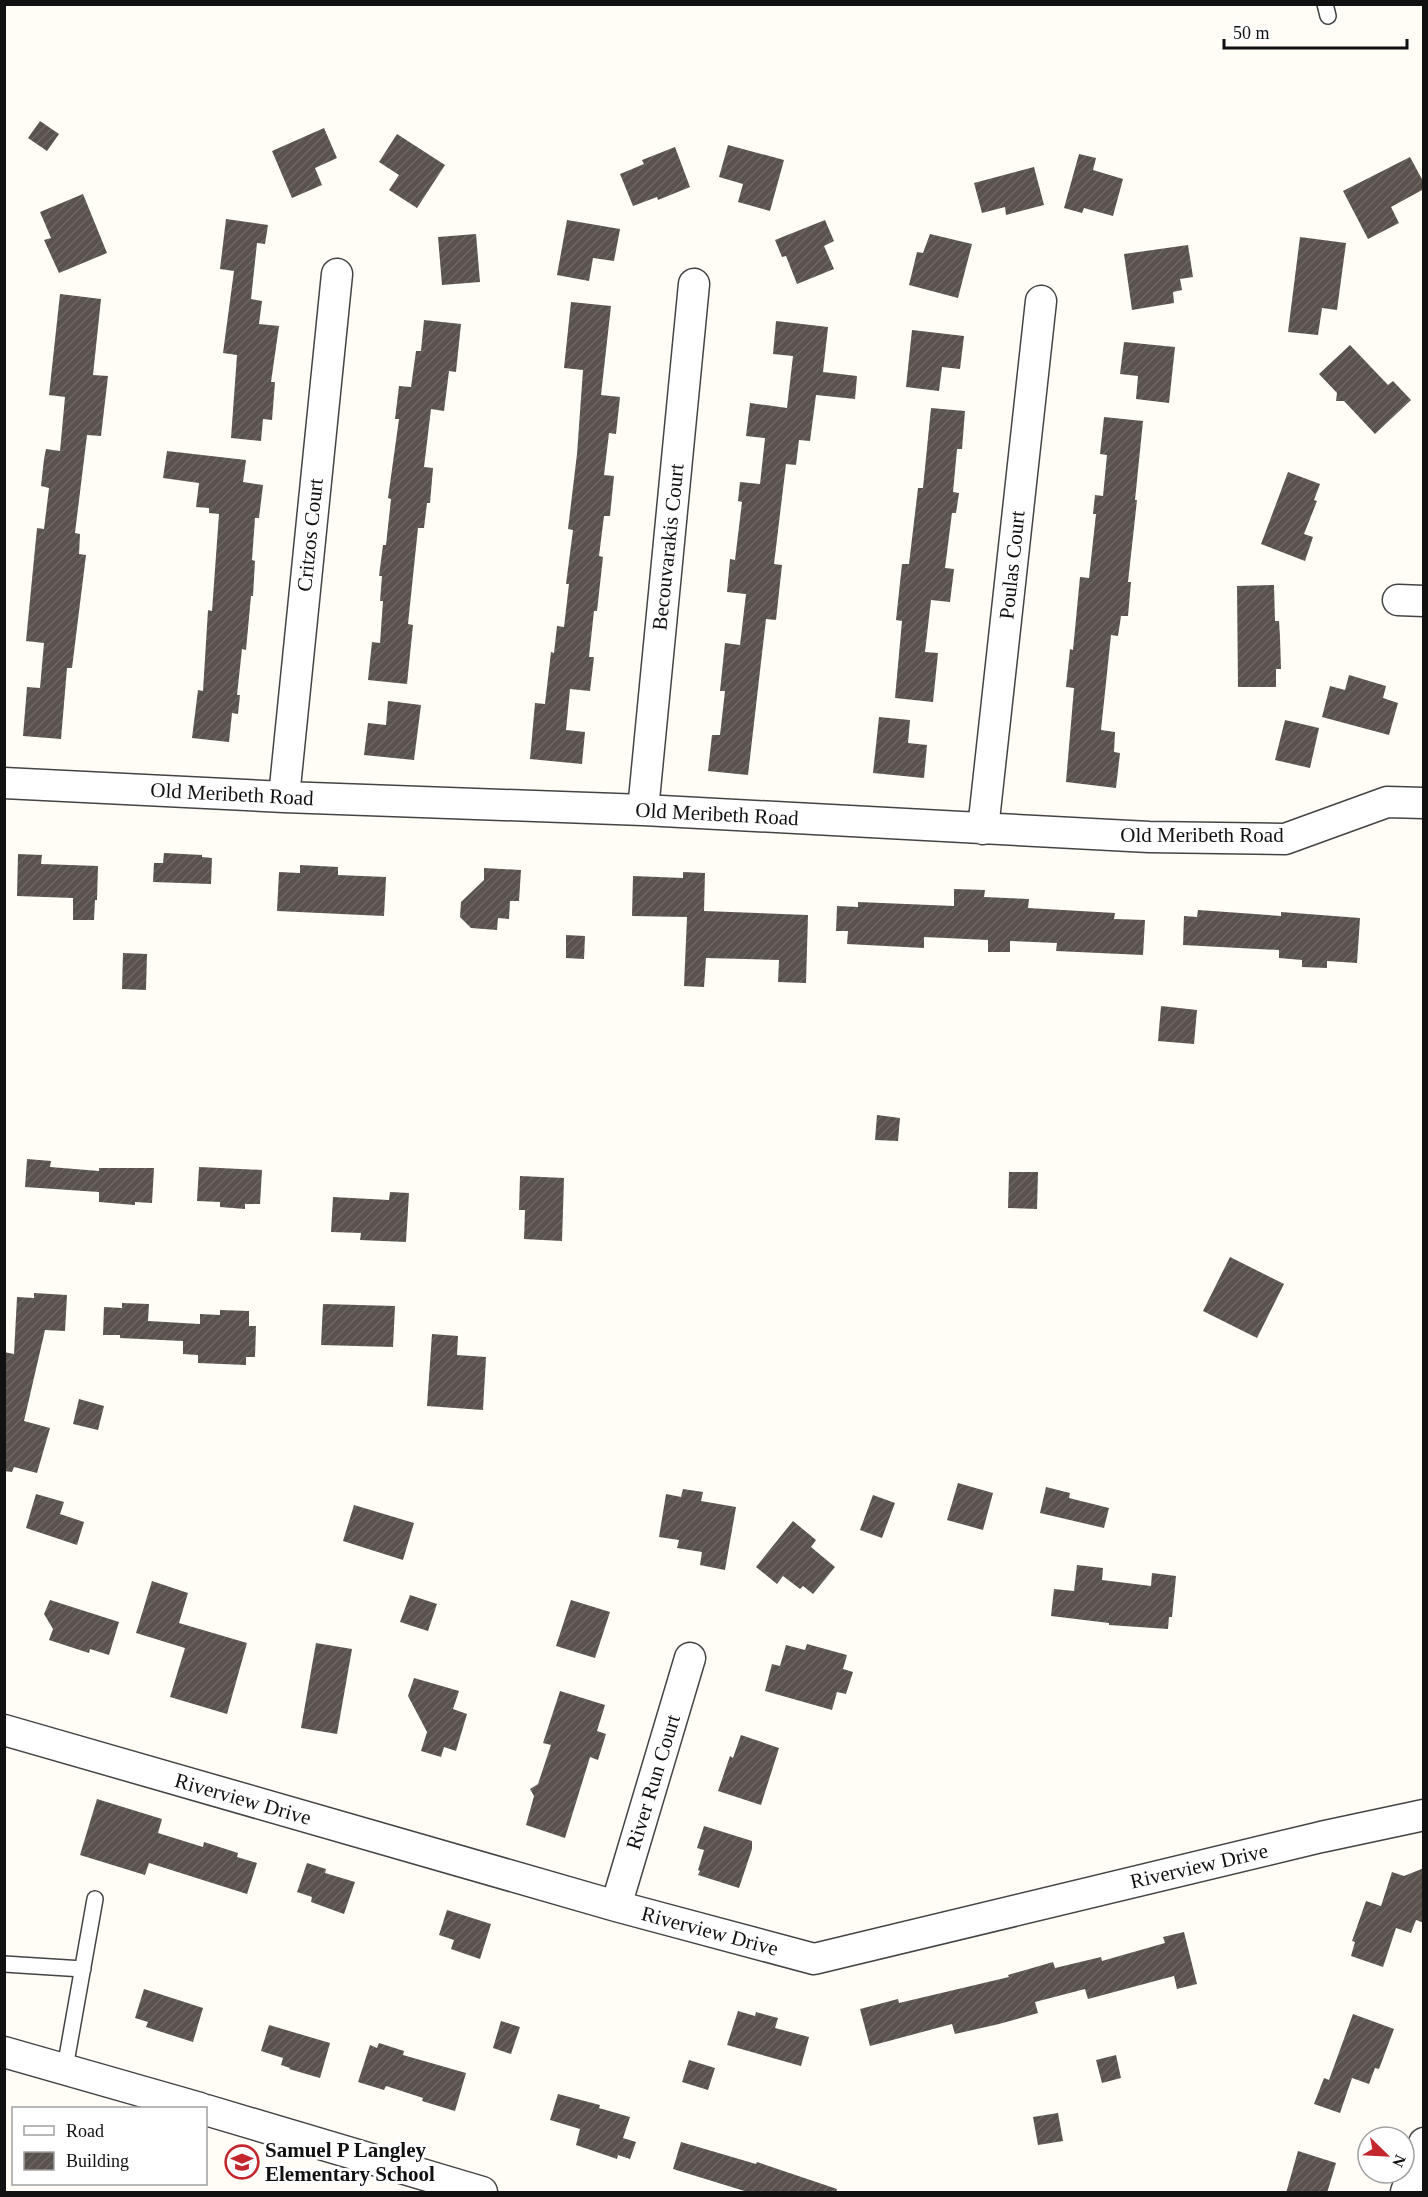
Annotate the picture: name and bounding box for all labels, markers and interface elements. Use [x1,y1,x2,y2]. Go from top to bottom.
scale bar [1224,12,1407,50]
text: 50 m [1233,23,1270,43]
street label: Becouvarakis Court [647,462,689,631]
street label: Critzos Court [292,477,328,593]
street label: Poulas Court [994,509,1030,621]
street label: Old Meribeth Road [150,778,315,810]
street label: Old Meribeth Road [635,798,800,830]
street label: Old Meribeth Road [1120,823,1284,847]
street label: River Run Court [621,1711,685,1852]
street label: Riverview Drive [172,1768,314,1830]
street label: Riverview Drive [1128,1838,1270,1894]
street label: Riverview Drive [639,1901,781,1961]
legend [12,2107,207,2185]
text: Road [66,2121,104,2141]
north arrow [1356,2125,1416,2185]
place label: Samuel P Langley Elementary School [265,2138,435,2186]
school or university icon: Samuel P Langley Elementary School [224,2144,260,2180]
text: Building [66,2151,129,2171]
text: N [1389,2152,1409,2170]

